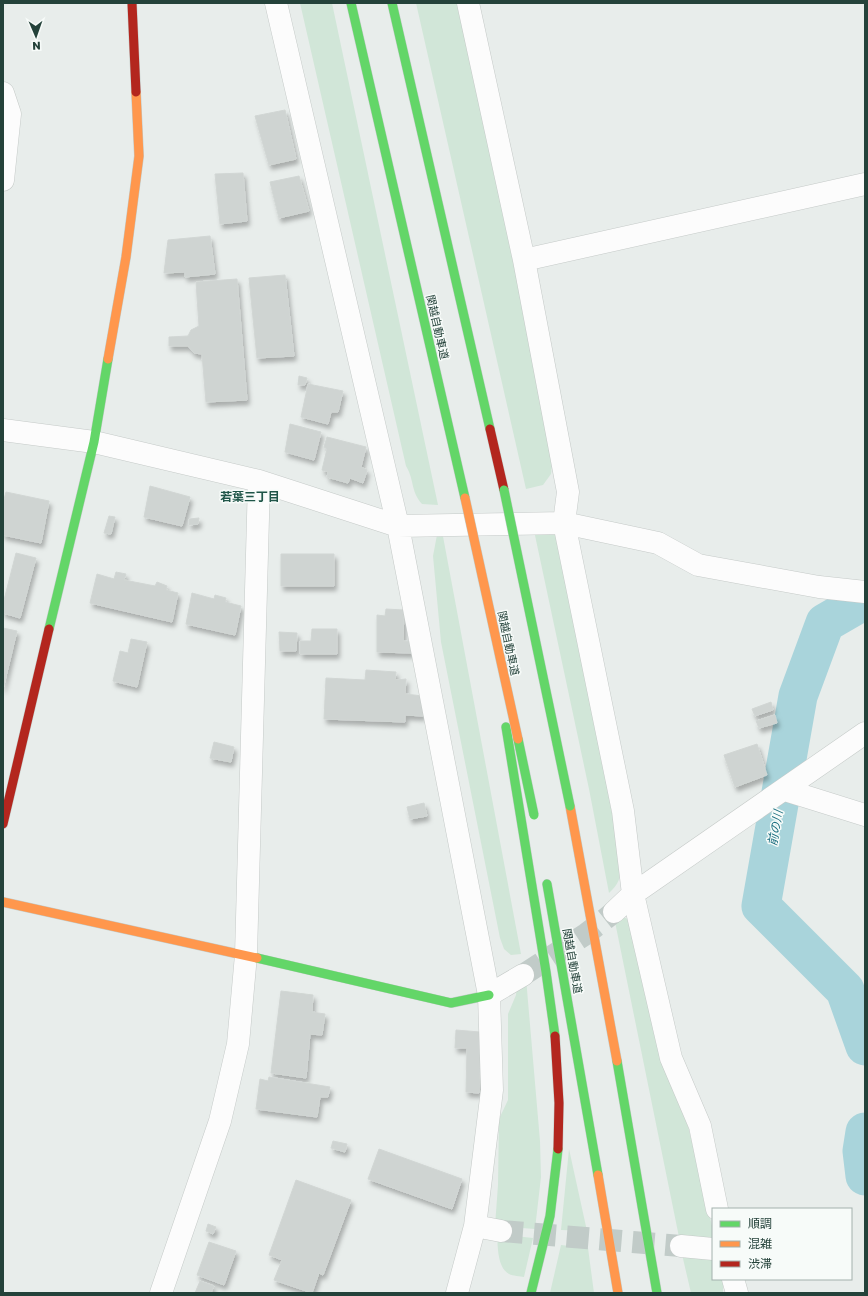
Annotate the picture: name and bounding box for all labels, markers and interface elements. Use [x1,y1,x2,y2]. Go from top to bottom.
north arrow [16,16,56,56]
text: N [32,40,41,53]
street label: 関越自動車道 [424,293,452,361]
district label: 若葉三丁目 [220,489,280,504]
street label: 関越自動車道 [496,609,522,677]
water label: 前の川 [764,807,786,847]
street label: 関越自動車道 [561,927,585,995]
legend [712,1208,852,1280]
text: 順調 [748,1216,772,1231]
text: 混雑 [748,1236,772,1251]
text: 渋滞 [748,1256,772,1271]

